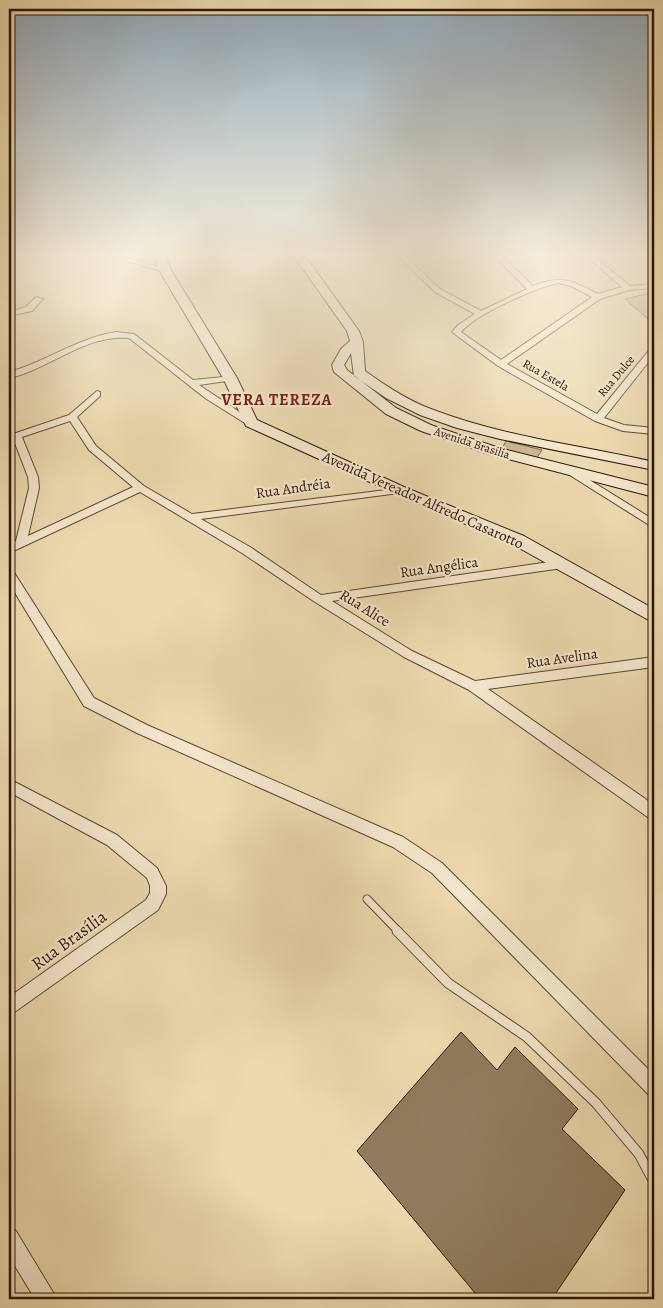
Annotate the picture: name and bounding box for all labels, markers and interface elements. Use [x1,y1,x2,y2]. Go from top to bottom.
street label: Rua Dulce [594,352,638,400]
street label: Rua Estela [520,355,573,395]
district label: VERA TEREZA [220,389,333,411]
street label: Avenida Brasília [431,423,512,463]
street label: Avenida Vereador Alfredo Casarotto [318,446,527,553]
street label: Rua Andréia [254,473,332,503]
street label: Rua Angélica [399,552,479,582]
street label: Rua Alice [336,585,394,631]
street label: Rua Avelina [525,643,599,673]
street label: Rua Brasília [26,904,112,976]

